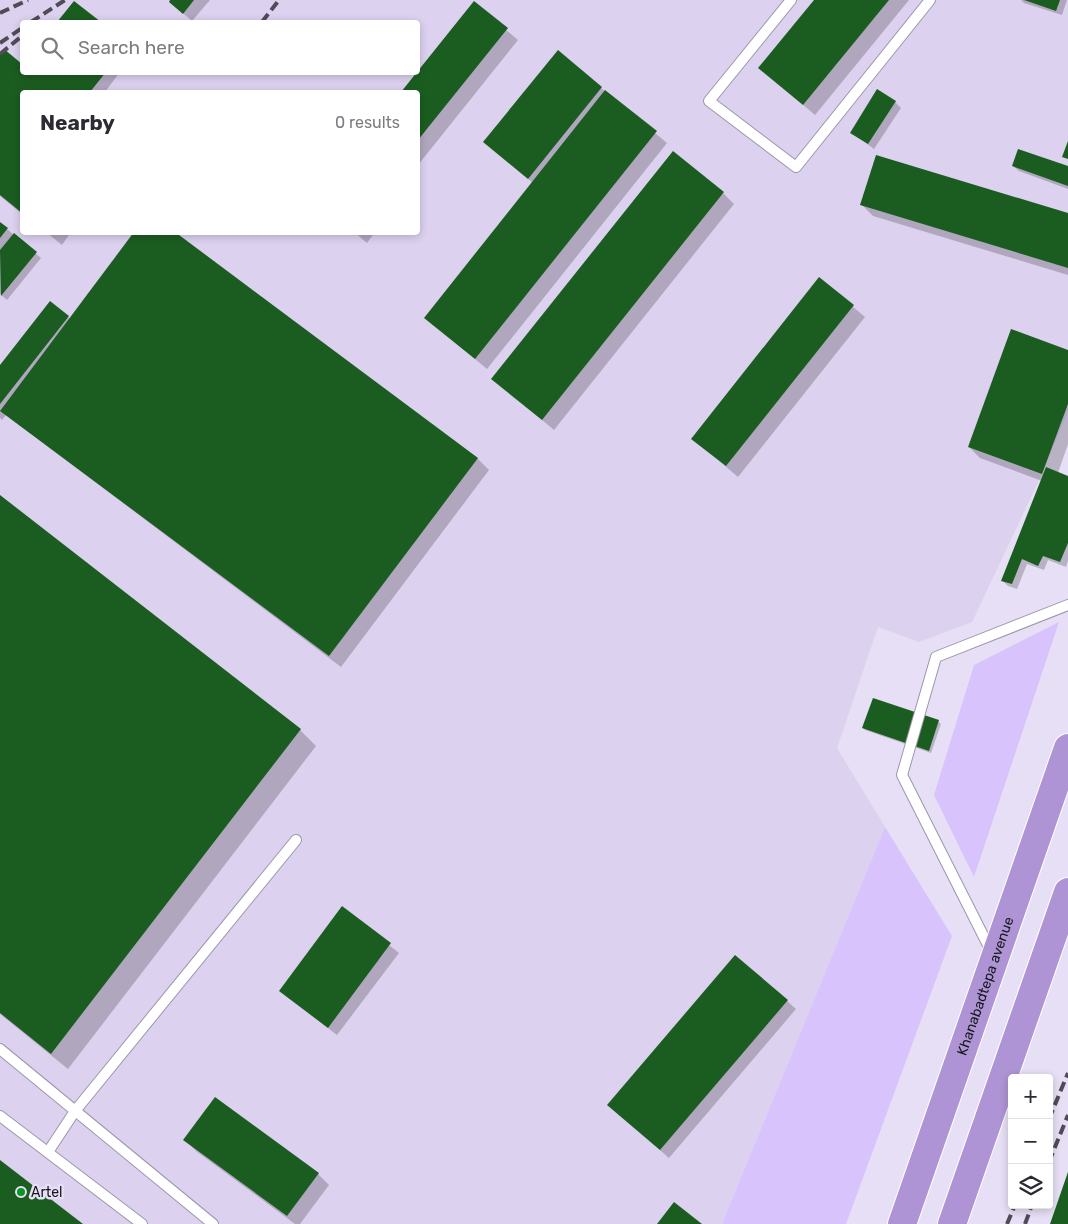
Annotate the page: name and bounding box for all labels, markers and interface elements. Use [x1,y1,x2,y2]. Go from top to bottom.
search box [20,20,420,75]
icon: search [38,34,66,62]
text: Search here [78,36,185,59]
text: Nearby [40,110,115,135]
text: 0 results [335,113,400,132]
street label: Khanabadtepa avenue [953,914,1017,1058]
map controls [1008,1074,1053,1209]
button: + [1008,1074,1053,1119]
button: − [1008,1119,1053,1164]
button: layers [1008,1164,1053,1209]
place label: Artel [31,1184,62,1201]
marker: Artel [15,1186,27,1198]

